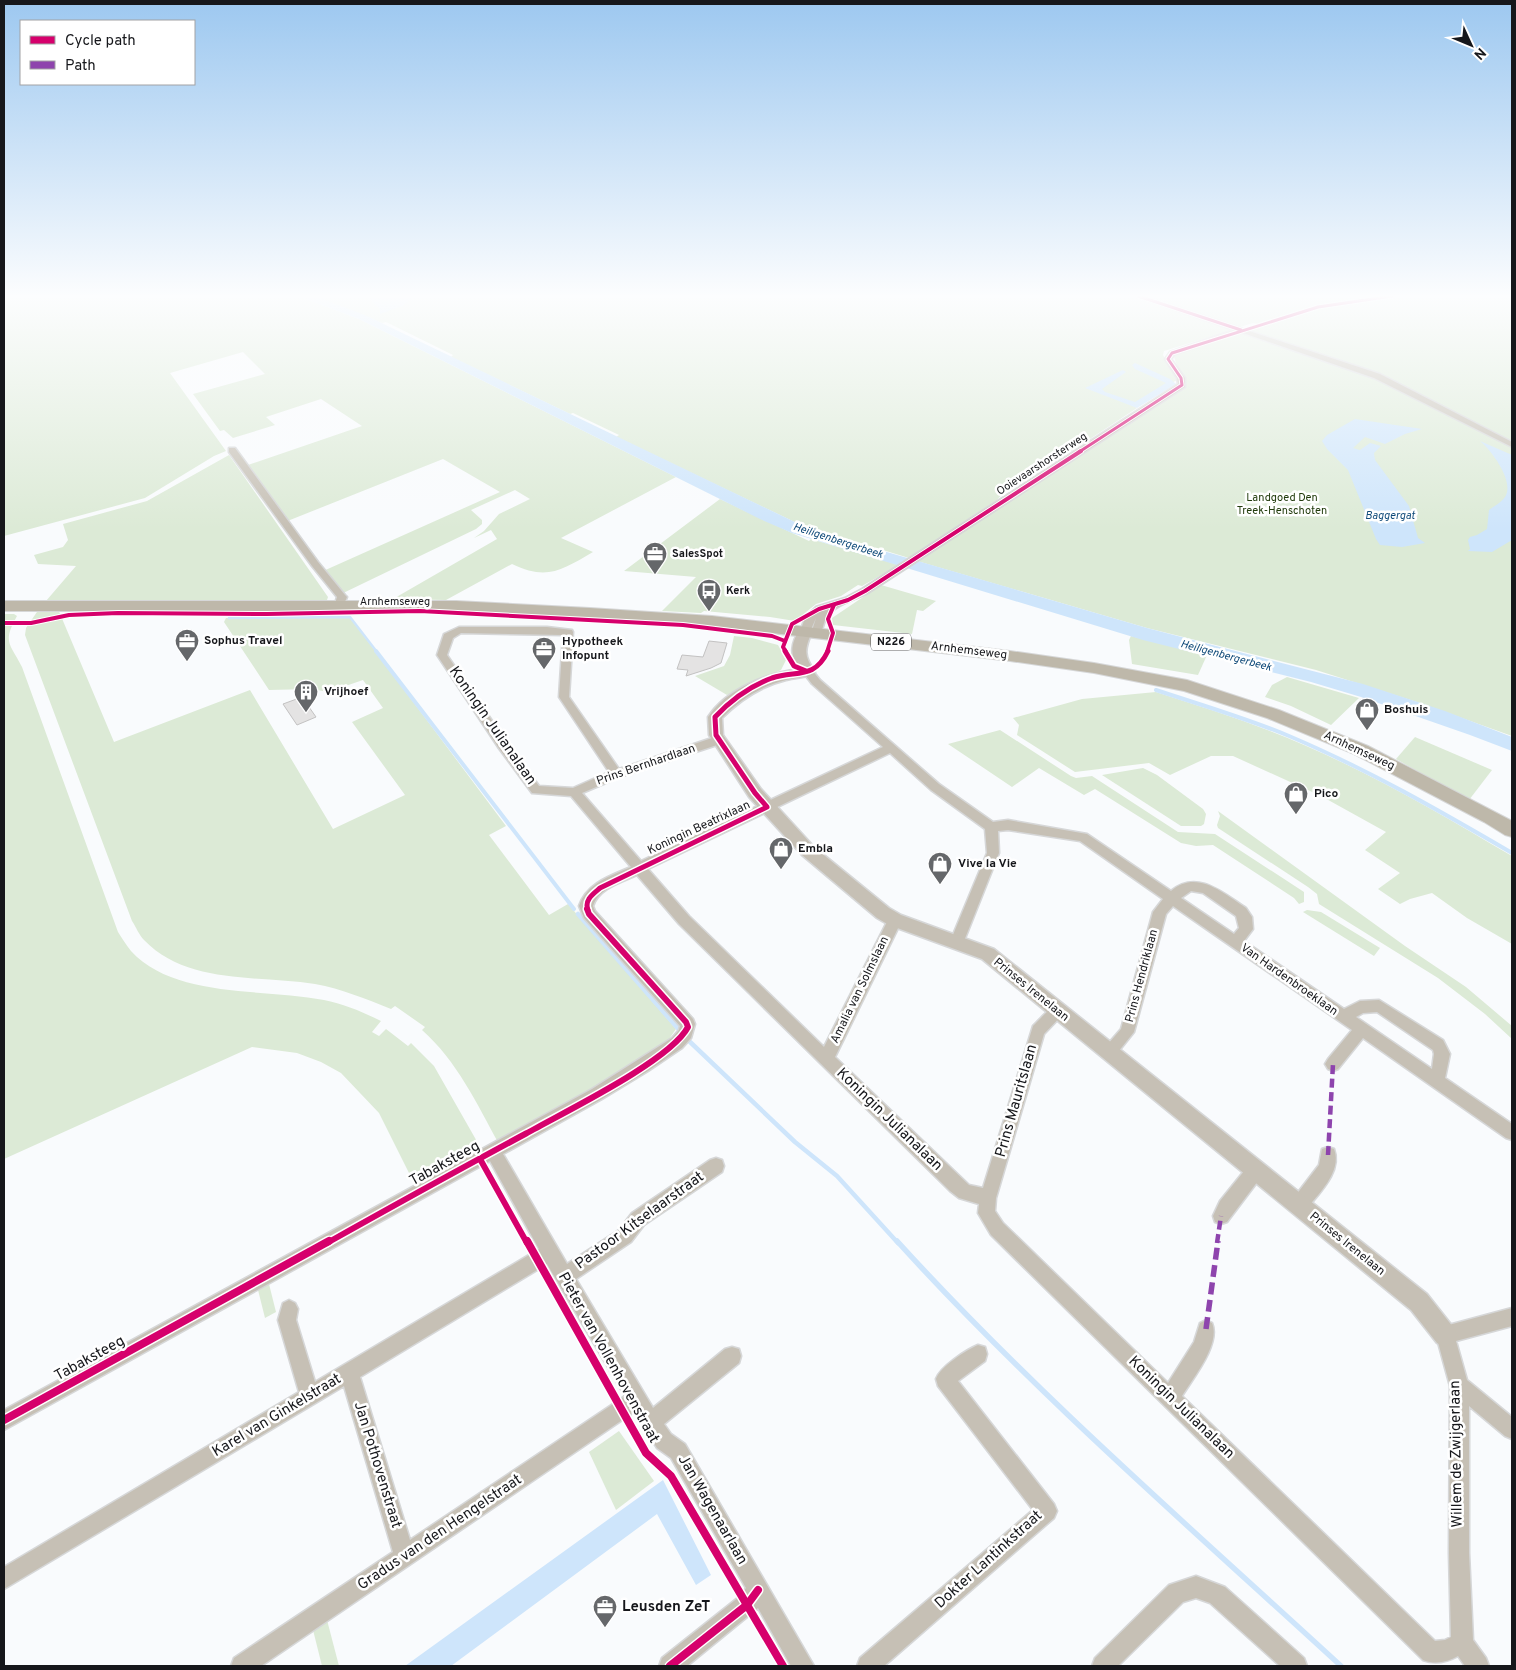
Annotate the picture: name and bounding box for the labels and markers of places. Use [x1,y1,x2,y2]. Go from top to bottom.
office icon: SalesSpot [642,541,668,575]
place label: SalesSpot [672,547,723,561]
bus stop icon: Kerk [696,578,722,612]
place label: Kerk [726,584,750,598]
office icon: Sophus Travel [174,628,200,662]
place label: Sophus Travel [204,633,283,649]
place label: Hypotheek Infopunt [562,634,623,664]
office icon: Hypotheek Infopunt [531,636,557,670]
building icon: Vrijhoef [293,679,319,713]
place label: Vrijhoef [324,684,369,700]
shop icon: Boshuis [1354,697,1380,731]
place label: Boshuis [1384,702,1429,718]
shop icon: Pico [1283,781,1309,815]
place label: Pico [1314,786,1339,802]
shop icon: Embla [768,836,794,870]
place label: Embla [798,841,833,857]
shop icon: Vive la Vie [927,851,953,885]
place label: Vive la Vie [958,856,1017,872]
office icon: Leusden ZeT [592,1594,618,1628]
place label: Leusden ZeT [622,1598,710,1617]

